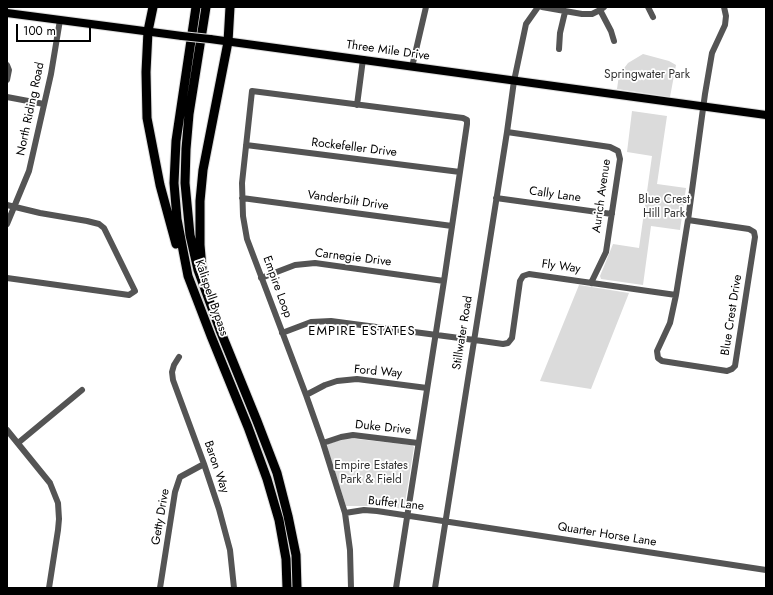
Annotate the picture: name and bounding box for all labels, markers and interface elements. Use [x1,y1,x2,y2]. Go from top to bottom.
scale bar [18,16,93,42]
text: 100 m [23,22,56,40]
street label: Three Mile Drive [345,38,431,64]
street label: North Riding Road [14,61,48,157]
park label: Springwater Park [604,68,690,82]
street label: Rockefeller Drive [310,136,398,160]
street label: Aurich Avenue [590,158,614,234]
street label: Cally Lane [528,184,582,206]
street label: Vanderbilt Drive [306,188,390,214]
park label: Blue Crest Hill Park [638,193,690,221]
street label: Carnegie Drive [314,246,392,270]
street label: Empire Loop [259,254,295,320]
street label: Fly Way [541,257,581,277]
street label: Kalispell Bypass [191,258,231,338]
street label: Blue Crest Drive [718,273,746,357]
street label: Stillwater Road [450,295,476,371]
district label: EMPIRE ESTATES [308,324,416,340]
street label: Ford Way [353,363,403,381]
street label: Duke Drive [354,418,412,438]
street label: Baron Way [200,439,232,495]
park label: Empire Estates Park & Field [334,459,408,487]
street label: Getty Drive [149,488,173,546]
street label: Buffet Lane [367,494,425,514]
street label: Quarter Horse Lane [557,520,657,550]

